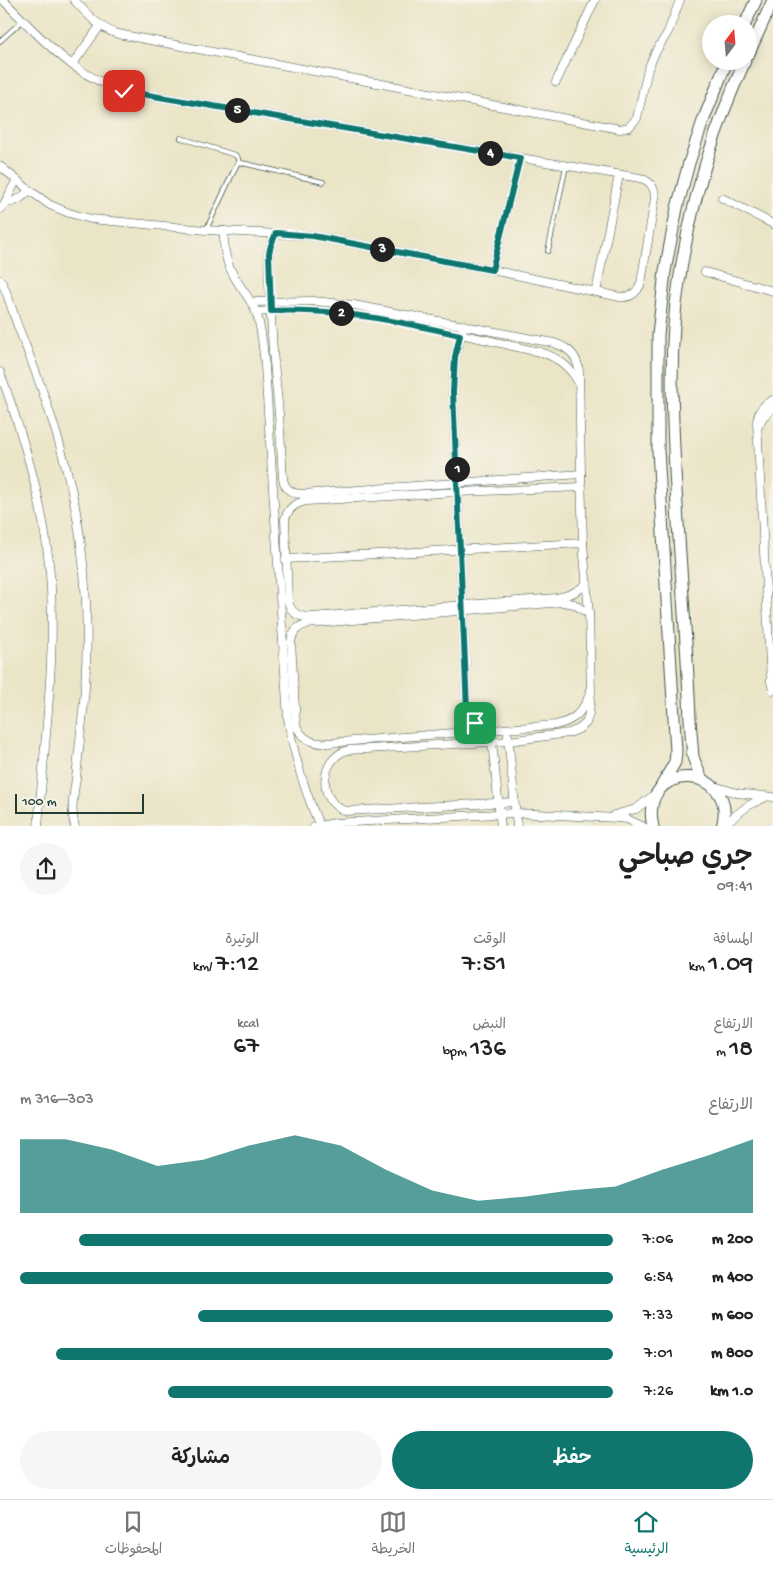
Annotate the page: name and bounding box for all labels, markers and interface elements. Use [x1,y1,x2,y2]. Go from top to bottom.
north arrow [702,15,758,70]
map controls [702,15,757,70]
pin [103,70,145,112]
icon: check [110,77,138,105]
pin: 5 [224,98,250,122]
text: 5 [234,102,241,119]
pin: 4 [478,140,502,166]
text: 4 [487,145,494,162]
pin: 3 [370,236,394,262]
text: 3 [379,241,386,258]
pin: 2 [328,300,354,326]
text: 2 [338,305,345,322]
pin: 1 [444,456,470,482]
text: 1 [455,461,460,478]
pin [454,702,496,744]
icon: arrive [461,709,489,737]
scale bar [15,792,144,815]
text: 100 m [22,794,57,811]
text: جري صباحي [618,842,753,875]
button: share [20,843,72,895]
text: 09:41 [717,878,753,897]
text: الوتيرة [225,932,259,949]
text: الوقت [473,932,506,949]
text: المسافة [713,932,753,949]
text: 7:12 [216,951,259,980]
text: 7:51 [462,951,506,980]
text: 1.09 [708,951,753,980]
text: /km [193,959,216,976]
text: km [689,959,708,976]
text: kcal [237,1016,259,1033]
text: النبض [473,1017,506,1034]
text: الارتفاع [714,1017,753,1034]
text: 67 [233,1033,259,1062]
text: 136 [470,1036,506,1065]
text: 18 [729,1036,753,1065]
text: bpm [443,1044,470,1061]
text: m [716,1044,729,1061]
text: 303–316 m [20,1091,94,1110]
text: الارتفاع [708,1097,753,1116]
text: 7:06 [642,1231,673,1250]
text: 200 m [712,1231,753,1250]
text: 6:54 [644,1269,673,1288]
text: 400 m [712,1269,753,1288]
text: 7:33 [643,1307,673,1326]
text: 600 m [712,1307,753,1326]
text: 7:01 [644,1345,673,1364]
text: 800 m [711,1345,753,1364]
text: 7:26 [644,1383,673,1402]
text: 1.0 km [710,1383,753,1402]
button: مشاركة [20,1431,382,1489]
button: حفظ [392,1431,753,1489]
tab: المحفوظات [105,1508,162,1561]
tab: الخريطة [372,1508,415,1561]
tab: الرئيسية [624,1508,668,1561]

